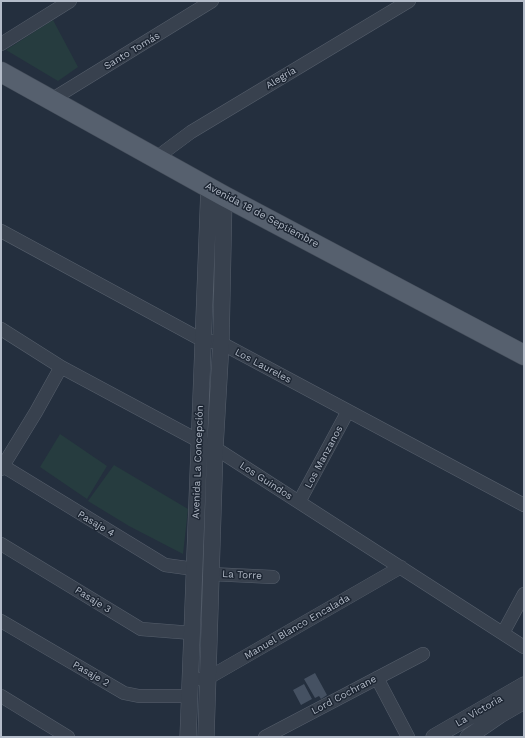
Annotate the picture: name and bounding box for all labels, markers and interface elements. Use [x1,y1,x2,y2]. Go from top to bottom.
street label: Santo Tomás [102,30,162,72]
street label: Alegría [264,64,298,92]
street label: Avenida 18 de Septiembre [203,180,321,250]
street label: Los Laureles [233,346,293,386]
street label: Avenida La Concepción [190,405,206,519]
street label: Los Manzanos [302,424,346,490]
street label: Los Guindos [237,460,295,502]
street label: Pasaje 4 [75,508,117,540]
street label: La Torre [222,568,262,582]
street label: Pasaje 3 [73,584,113,616]
street label: Manuel Blanco Encalada [242,592,352,662]
street label: Pasaje 2 [71,659,111,689]
street label: Lord Cochrane [310,673,378,717]
street label: La Victoria [453,693,505,729]

